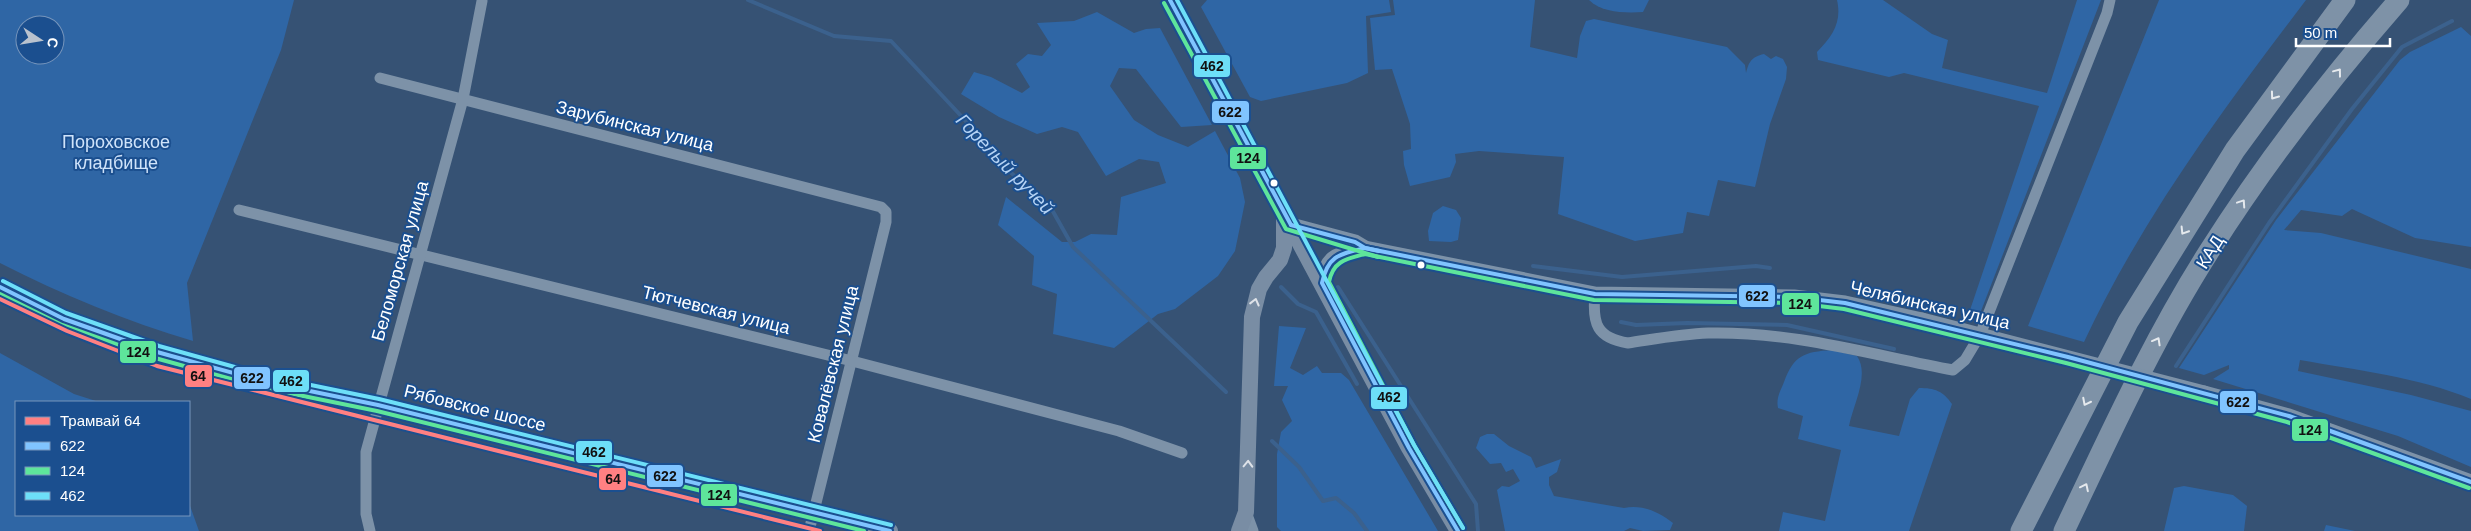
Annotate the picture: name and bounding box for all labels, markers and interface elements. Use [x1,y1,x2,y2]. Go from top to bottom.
north arrow [15,15,65,65]
scale bar [2296,15,2390,47]
text: 50 m [2304,24,2337,41]
text: С [44,36,62,49]
line badge: 462 [1193,54,1231,78]
text: 462 [1200,58,1224,74]
one-way arrow [2332,68,2341,78]
one-way arrow [2271,90,2280,99]
street label: Зарубинская улица [554,97,717,156]
line badge: 622 [1211,100,1250,124]
text: 622 [1218,104,1242,120]
water label: Горелый ручей [952,109,1058,219]
park label: Пороховское кладбище [62,132,170,173]
line badge: 124 [1229,146,1267,170]
text: 124 [1236,150,1260,166]
street label: Беломорская улица [368,178,433,343]
unlabelled marker [1269,178,1279,188]
one-way arrow [2235,199,2245,208]
one-way arrow [2181,226,2191,235]
street label: КАД [2192,232,2228,272]
unlabelled marker [1416,260,1426,270]
street label: Челябинская улица [1848,277,2013,333]
street label: Тютчевская улица [640,282,793,338]
street label: Ковалёвская улица [804,282,862,445]
line badge: 622 [1738,284,1776,308]
text: 622 [1745,288,1769,304]
line badge: 124 [1781,292,1820,316]
text: 124 [1788,296,1812,312]
one-way arrow [1249,297,1260,306]
one-way arrow [2151,338,2161,347]
line badge: 124 [119,340,157,364]
text: 124 [126,344,150,360]
line badge: 64 [184,364,213,388]
line badge: 622 [233,366,271,390]
text: 64 [190,368,206,384]
line badge: 462 [272,369,310,393]
text: 622 [240,370,264,386]
text: 462 [279,373,303,389]
street label: Рябовское шоссе [402,381,548,435]
line badge: 462 [1370,386,1408,410]
text: 462 [1377,389,1401,405]
line badge: 622 [2219,390,2257,414]
text: 622 [2226,394,2250,410]
one-way arrow [2082,397,2092,406]
legend [15,401,190,516]
text: Трамвай 64 [60,412,141,429]
line badge: 124 [2291,418,2329,442]
text: 124 [2298,422,2322,438]
text: 622 [60,437,85,454]
line badge: 462 [575,440,613,464]
text: 462 [582,444,606,460]
one-way arrow [1243,459,1254,467]
text: 124 [60,462,85,479]
line badge: 622 [646,464,684,488]
line badge: 64 [598,467,627,491]
text: 622 [653,468,677,484]
text: 64 [605,471,621,487]
line badge: 124 [700,483,738,507]
one-way arrow [2079,483,2089,492]
text: 462 [60,487,85,504]
text: 124 [707,487,731,503]

